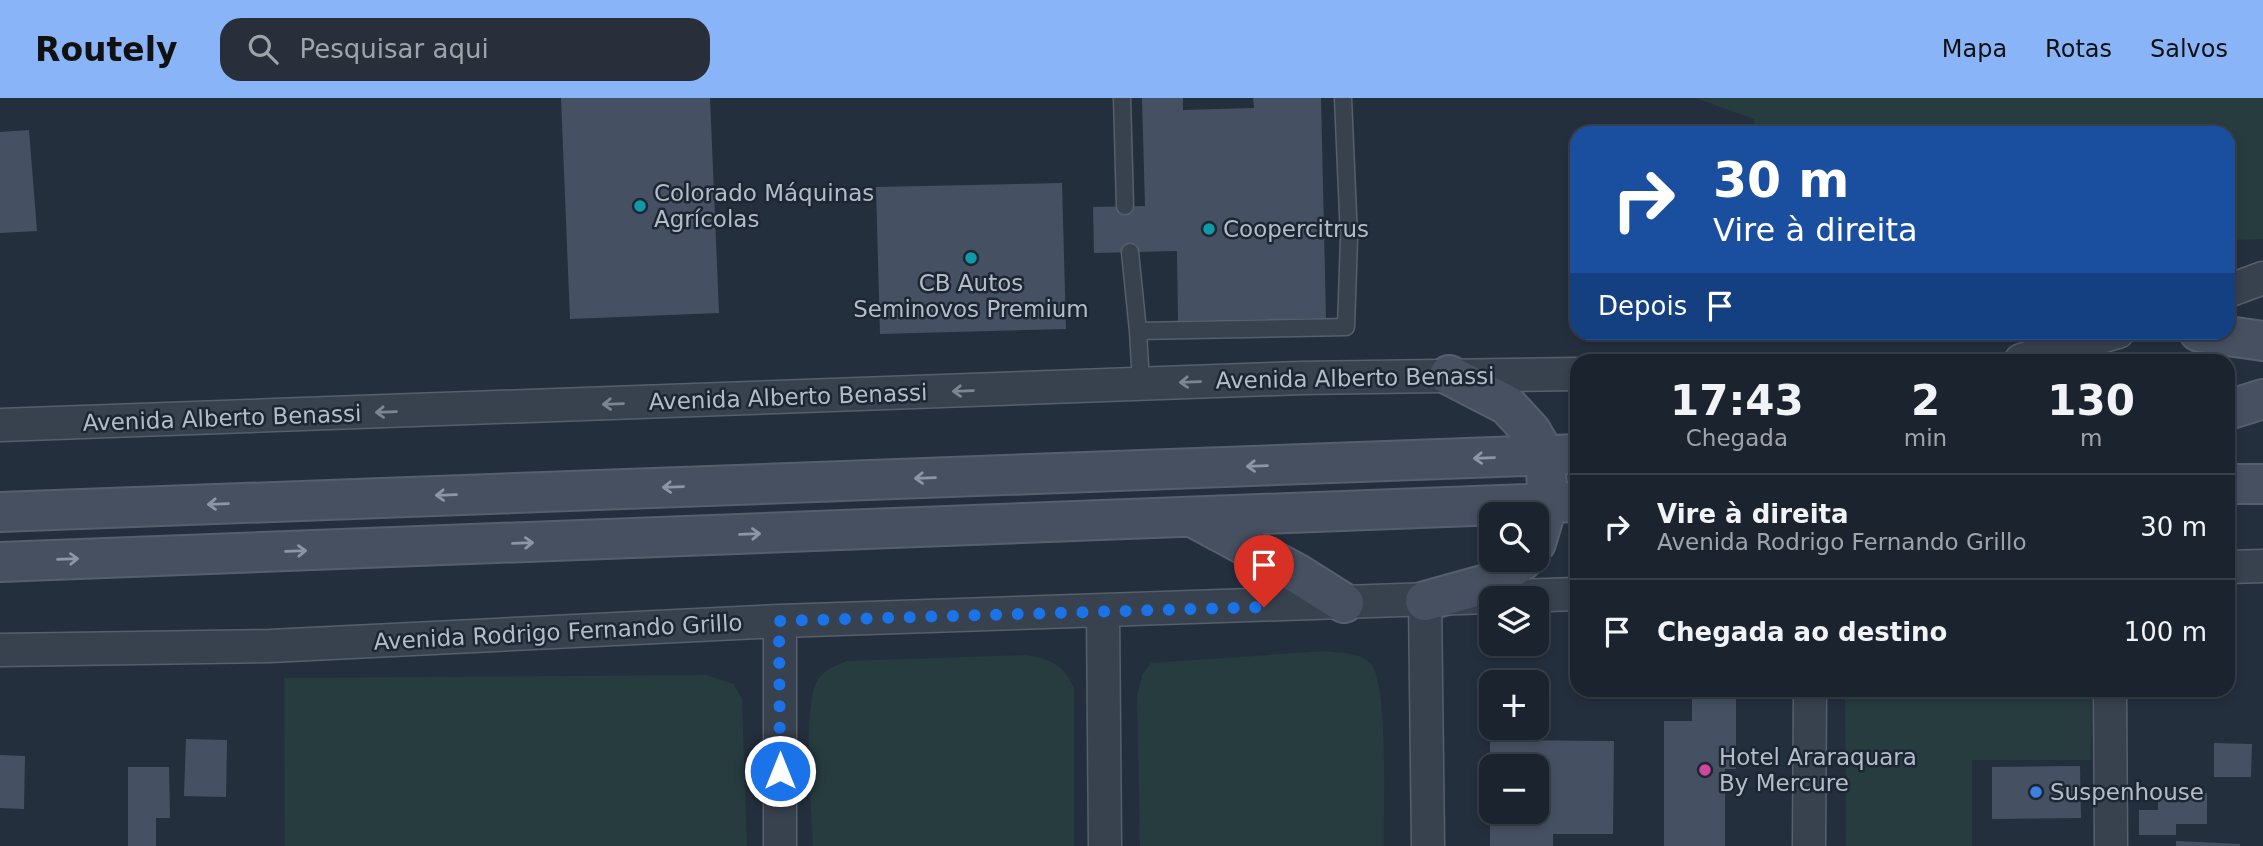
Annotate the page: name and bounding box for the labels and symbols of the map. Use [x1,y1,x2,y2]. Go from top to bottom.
place label: Colorado Máquinas Agrícolas [654,180,874,232]
marker: Colorado Máquinas Agrícolas [632,198,648,214]
place label: Coopercitrus [1223,216,1369,242]
marker: Coopercitrus [1201,221,1217,237]
marker: CB Autos Seminovos Premium [963,250,979,266]
place label: CB Autos Seminovos Premium [853,270,1089,322]
street label: Avenida Alberto Benassi [1215,363,1495,393]
one-way arrow [1179,376,1202,389]
street label: Avenida Alberto Benassi [648,379,928,415]
one-way arrow [952,384,975,397]
one-way arrow [602,397,625,410]
street label: Avenida Alberto Benassi [82,400,362,436]
one-way arrow [374,406,397,419]
one-way arrow [1473,451,1496,464]
one-way arrow [1245,459,1268,472]
one-way arrow [914,471,937,484]
one-way arrow [662,480,685,494]
one-way arrow [435,489,458,502]
one-way arrow [207,497,230,510]
one-way arrow [738,528,761,541]
pin [1234,535,1294,607]
one-way arrow [511,536,534,549]
one-way arrow [284,544,307,557]
one-way arrow [56,553,79,566]
street label: Avenida Rodrigo Fernando Grillo [373,609,743,655]
position arrow [743,734,817,808]
place label: Hotel Araraquara By Mercure [1719,744,1917,796]
marker: Hotel Araraquara By Mercure [1697,762,1713,778]
place label: Suspenhouse [2050,779,2204,805]
marker: Suspenhouse [2028,784,2044,800]

